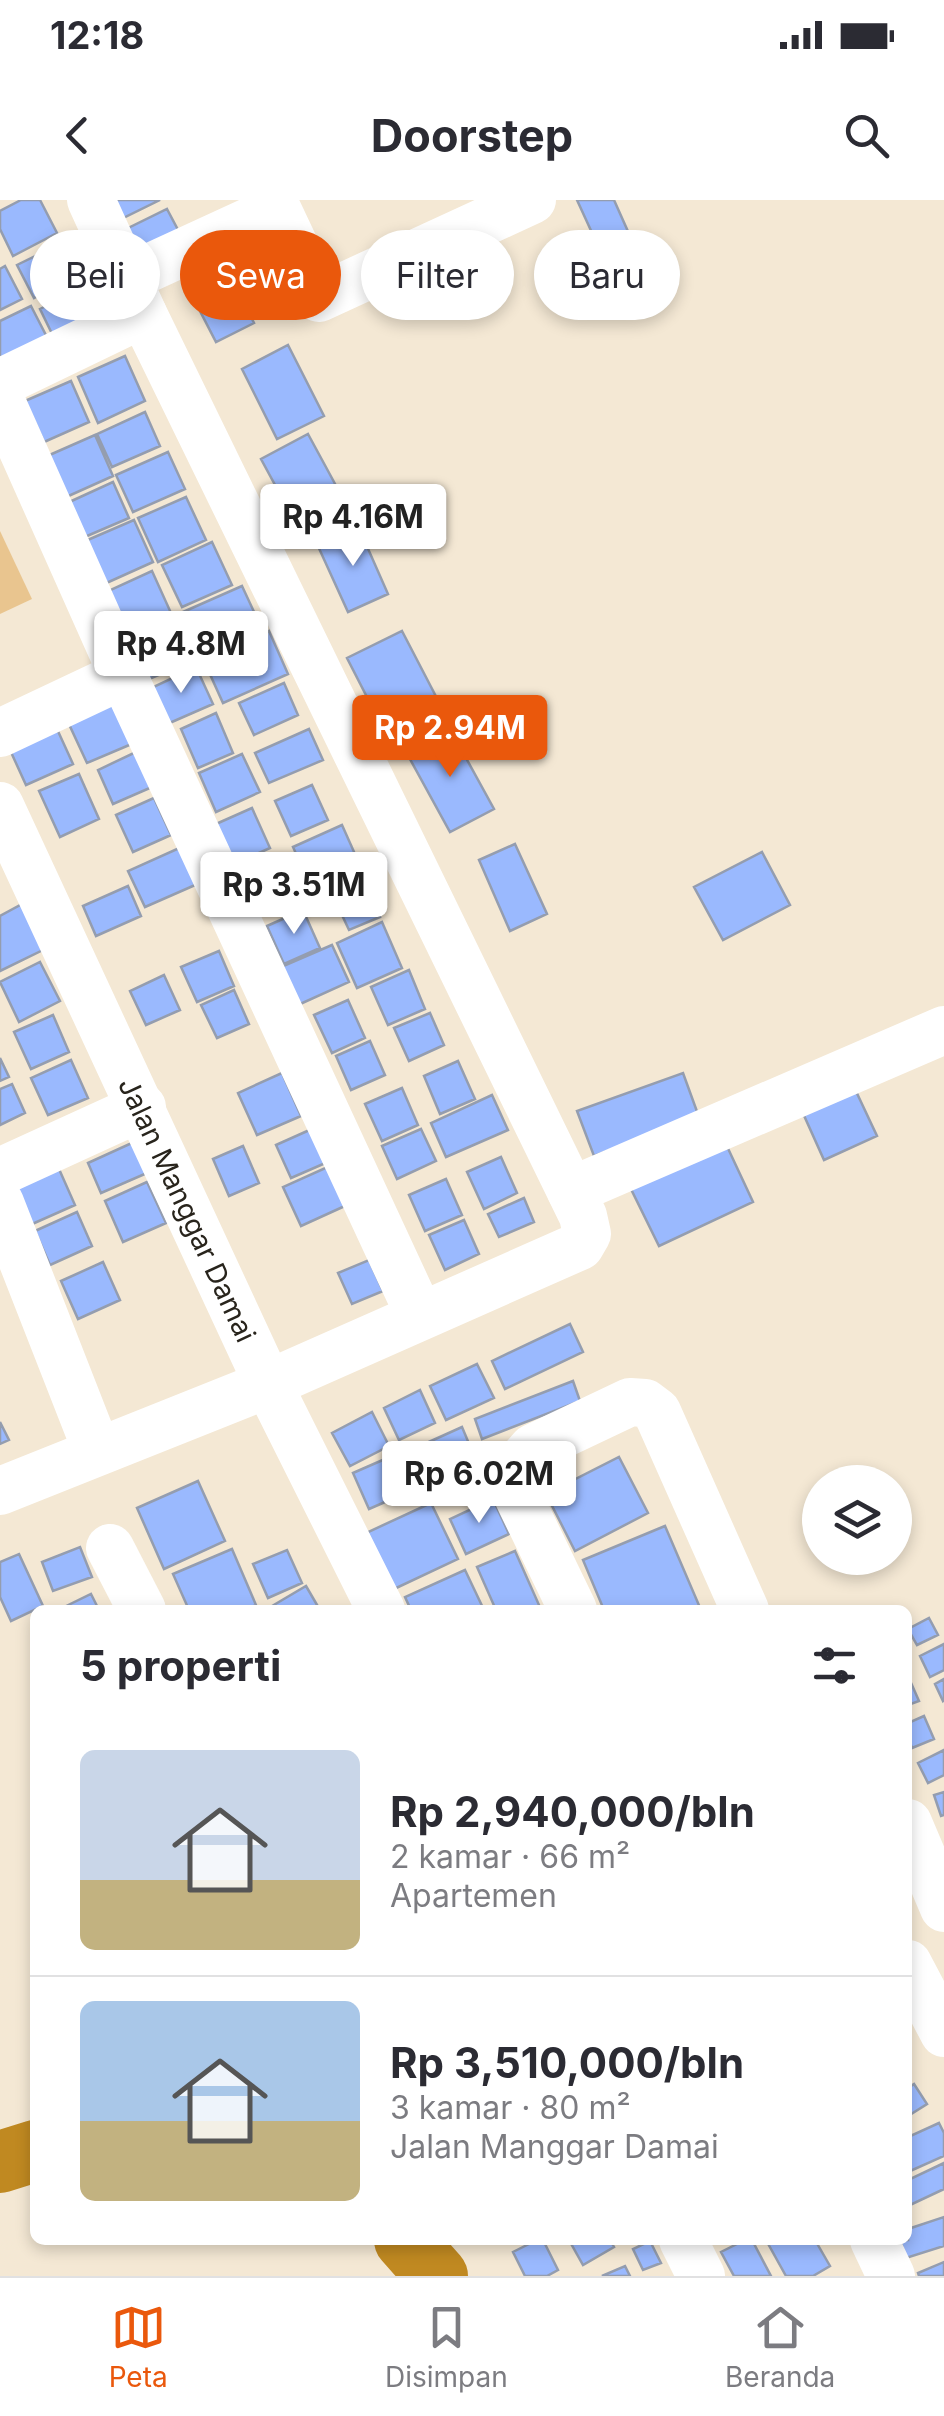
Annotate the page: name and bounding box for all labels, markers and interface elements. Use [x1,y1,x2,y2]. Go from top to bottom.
text: 12:18 [50,12,144,58]
icon: back [50,108,105,163]
text: Doorstep [371,108,573,163]
icon: search [839,108,894,163]
chip: Beli [30,230,160,320]
chip: Sewa [180,230,341,320]
chip: Filter [361,230,514,320]
chip: Baru [534,230,680,320]
pin: Rp 4.16M [250,484,456,569]
text: Rp 4.16M [282,497,424,536]
pin: Rp 4.8M [89,611,273,696]
text: Rp 4.8M [116,624,246,663]
pin: Rp 2.94M [347,695,553,780]
text: Rp 2.94M [374,708,526,747]
pin: Rp 3.51M [191,852,397,937]
text: Rp 3.51M [222,865,366,904]
street label: Jalan Manggar Damai [111,1072,263,1347]
pin: Rp 6.02M [376,1441,582,1526]
text: Rp 6.02M [404,1454,554,1493]
map controls [802,1465,912,1575]
button: layers [802,1465,912,1575]
icon: filters [807,1638,862,1693]
text: 5 properti [80,1640,281,1691]
text: Rp 2,940,000/bln [390,1786,755,1837]
icon: home [160,1790,280,1910]
text: 2 kamar · 66 m² [390,1837,630,1876]
text: Apartemen [390,1876,557,1915]
text: Rp 3,510,000/bln [390,2037,744,2088]
icon: home [160,2041,280,2161]
text: 3 kamar · 80 m² [390,2088,631,2127]
text: Jalan Manggar Damai [390,2127,719,2166]
tab: Peta [109,2300,168,2394]
tab: Disimpan [385,2300,508,2394]
tab: Beranda [725,2300,835,2394]

